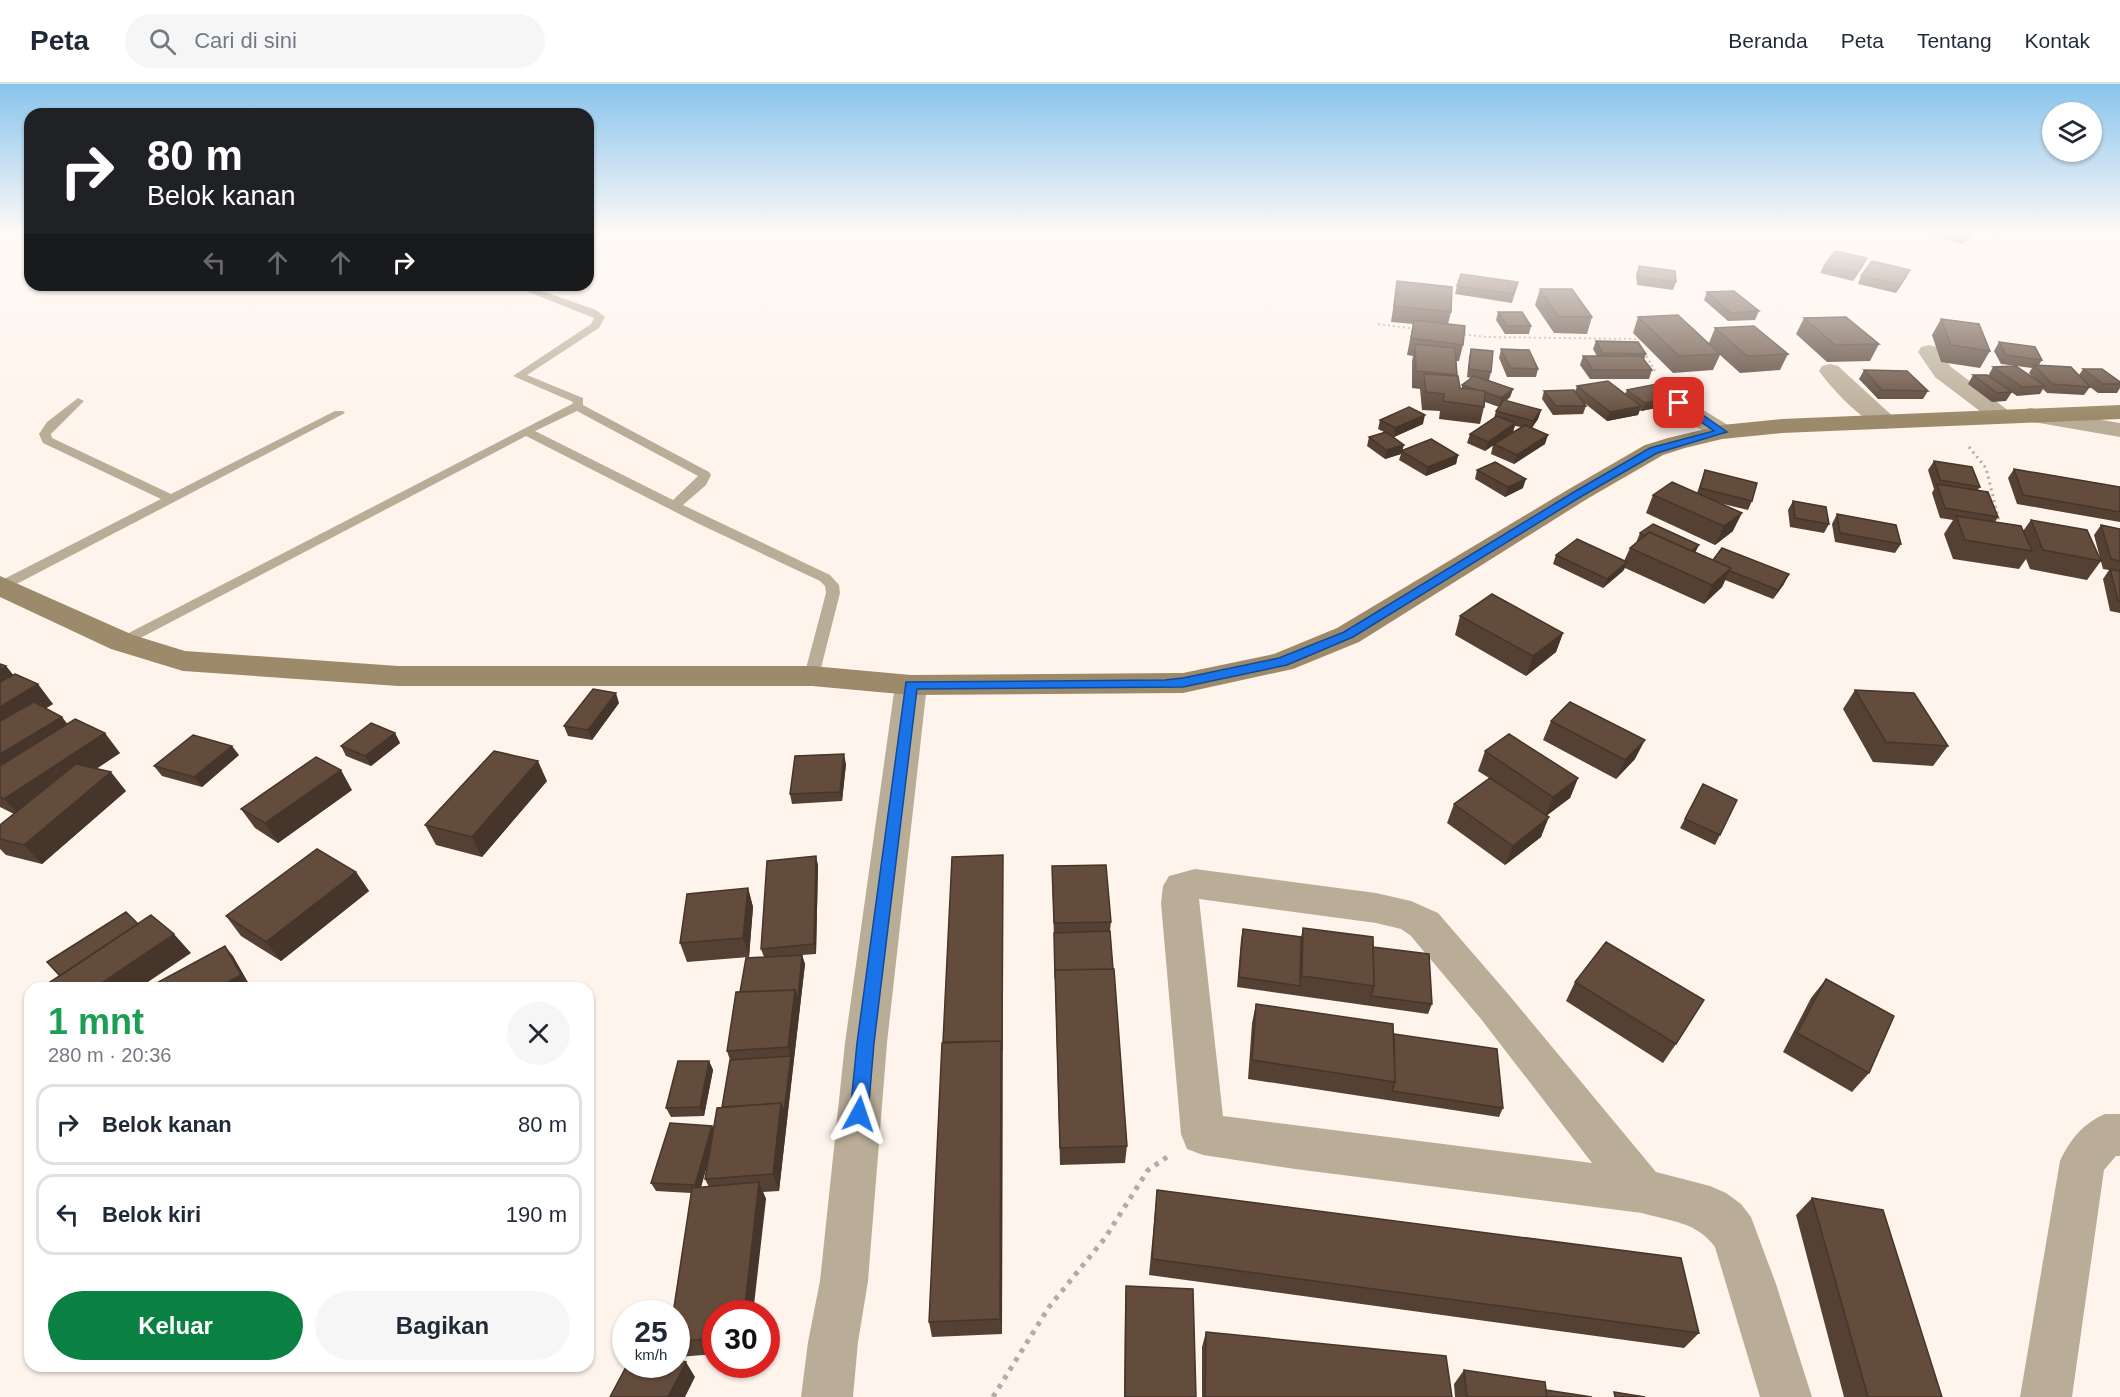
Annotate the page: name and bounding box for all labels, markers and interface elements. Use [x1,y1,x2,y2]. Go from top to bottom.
search box [125,14,545,68]
text: Peta [30,25,89,56]
icon: search [146,25,179,58]
text: Cari di sini [194,28,297,53]
text: Beranda [1728,29,1808,52]
text: Peta [1841,29,1884,52]
text: Tentang [1917,29,1992,52]
text: Kontak [2025,29,2090,52]
map controls [2042,102,2102,162]
button: layers [2042,102,2102,162]
icon: right [48,132,126,210]
text: 80 m [147,132,243,179]
text: Belok kanan [147,181,296,211]
icon: left [198,246,231,279]
icon: ahead [261,246,294,279]
icon: ahead [324,246,357,279]
icon: right [387,246,420,279]
pin [1653,377,1704,428]
icon: arrive [1662,386,1695,419]
text: 1 mnt [48,1001,144,1042]
button: close [507,1002,570,1065]
text: 280 m · 20:36 [48,1044,171,1066]
position arrow [827,1082,891,1146]
icon: right [51,1108,84,1141]
text: Belok kanan [102,1112,232,1137]
text: 80 m [518,1112,567,1137]
icon: left [51,1198,84,1231]
text: Belok kiri [102,1202,201,1227]
text: 190 m [506,1202,567,1227]
button: Keluar [48,1291,303,1360]
button: Bagikan [315,1291,570,1360]
speed limit sign: 30 [702,1300,780,1378]
text: 25 [634,1315,668,1348]
text: km/h [635,1346,667,1363]

